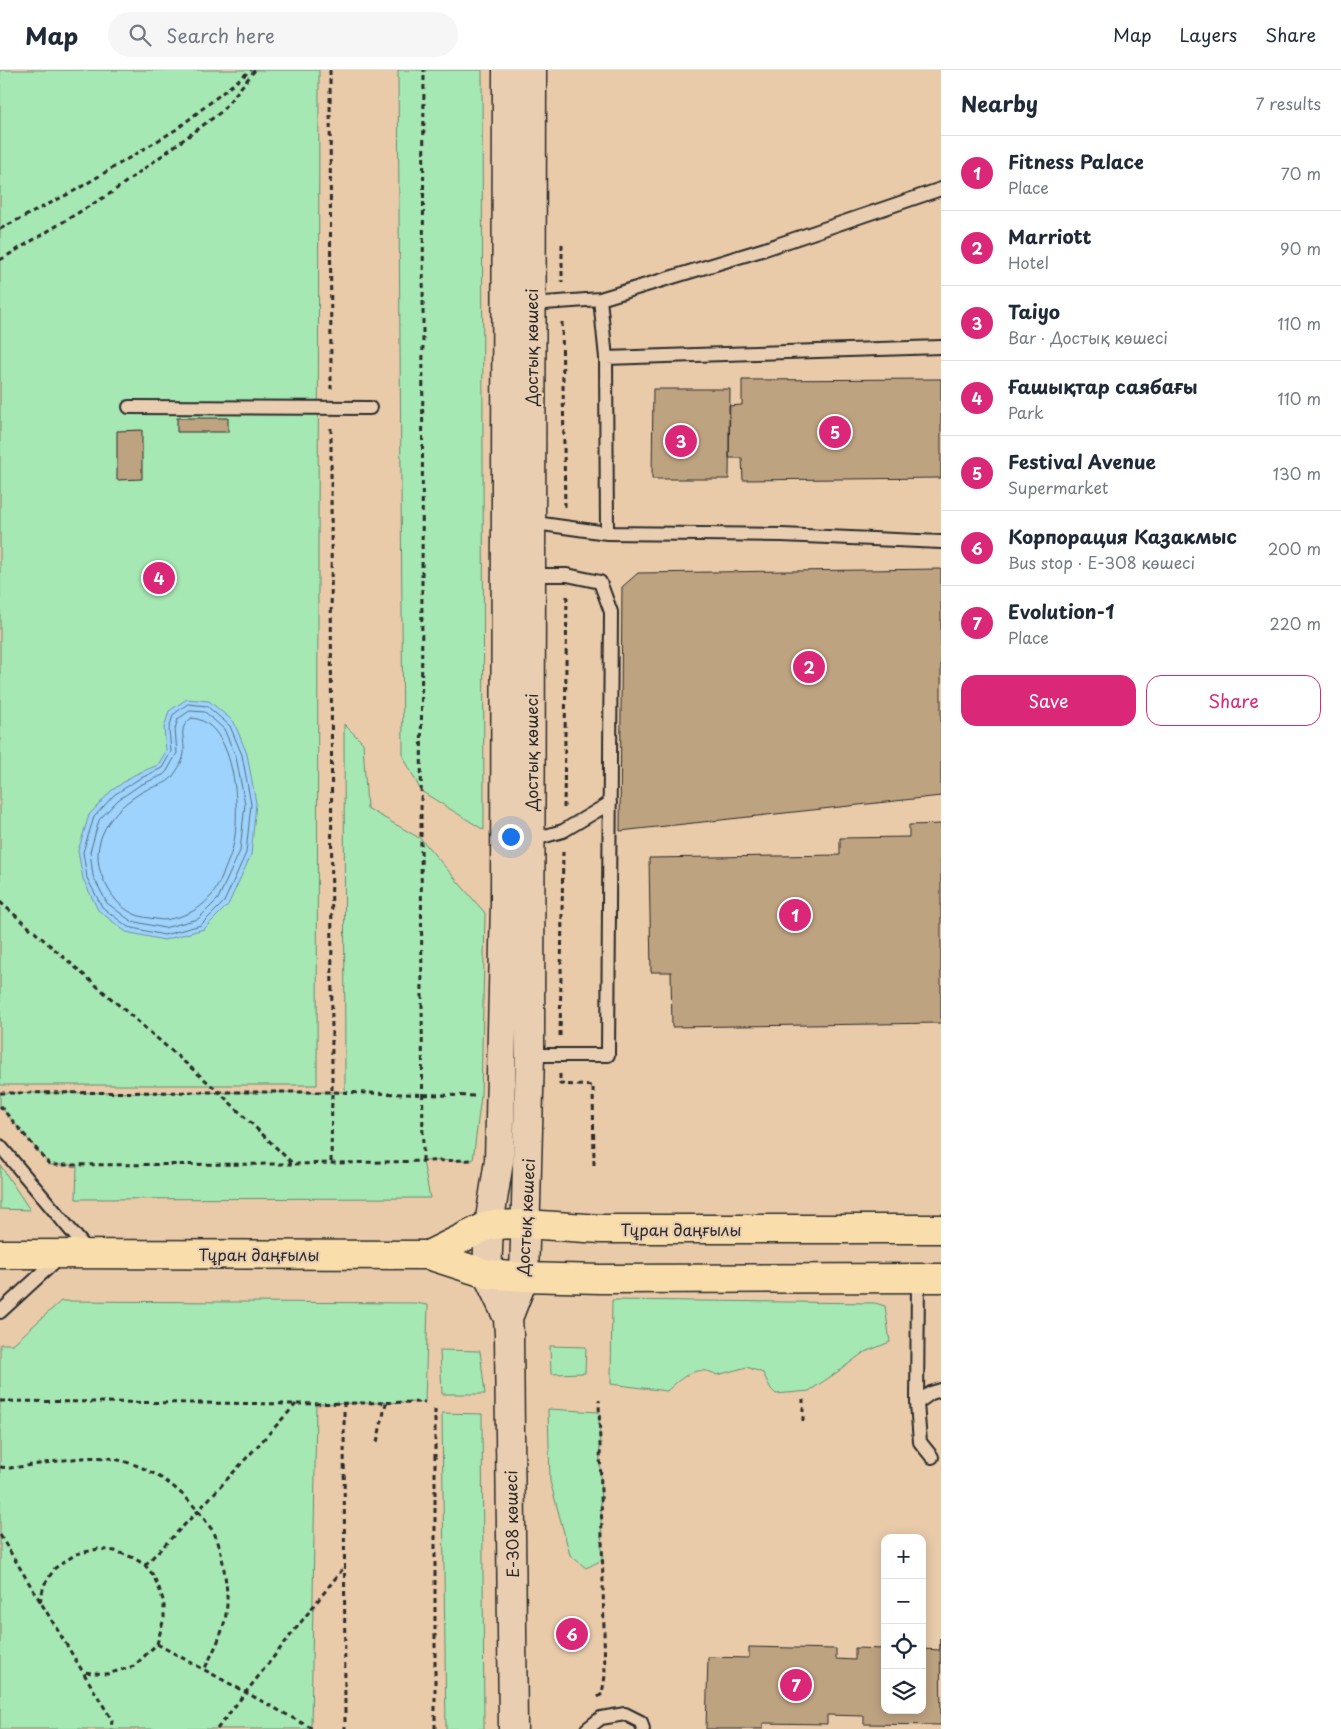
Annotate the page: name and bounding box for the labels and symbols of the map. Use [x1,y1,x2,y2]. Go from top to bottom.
street label: Достық көшесі [519,288,543,407]
pin: 5 [819,413,851,451]
pin: 3 [665,422,697,460]
pin: 4 [143,559,175,597]
pin: 2 [793,648,825,686]
street label: Достық көшесі [519,693,543,812]
your location [498,824,524,850]
pin: 1 [779,896,811,934]
street label: Достық көшесі [510,1158,540,1277]
street label: Тұран даңғылы [621,1217,741,1241]
street label: Тұран даңғылы [199,1242,319,1266]
street label: Е-308 көшесі [498,1470,524,1578]
pin: 6 [556,1615,588,1653]
pin: 7 [780,1666,812,1704]

